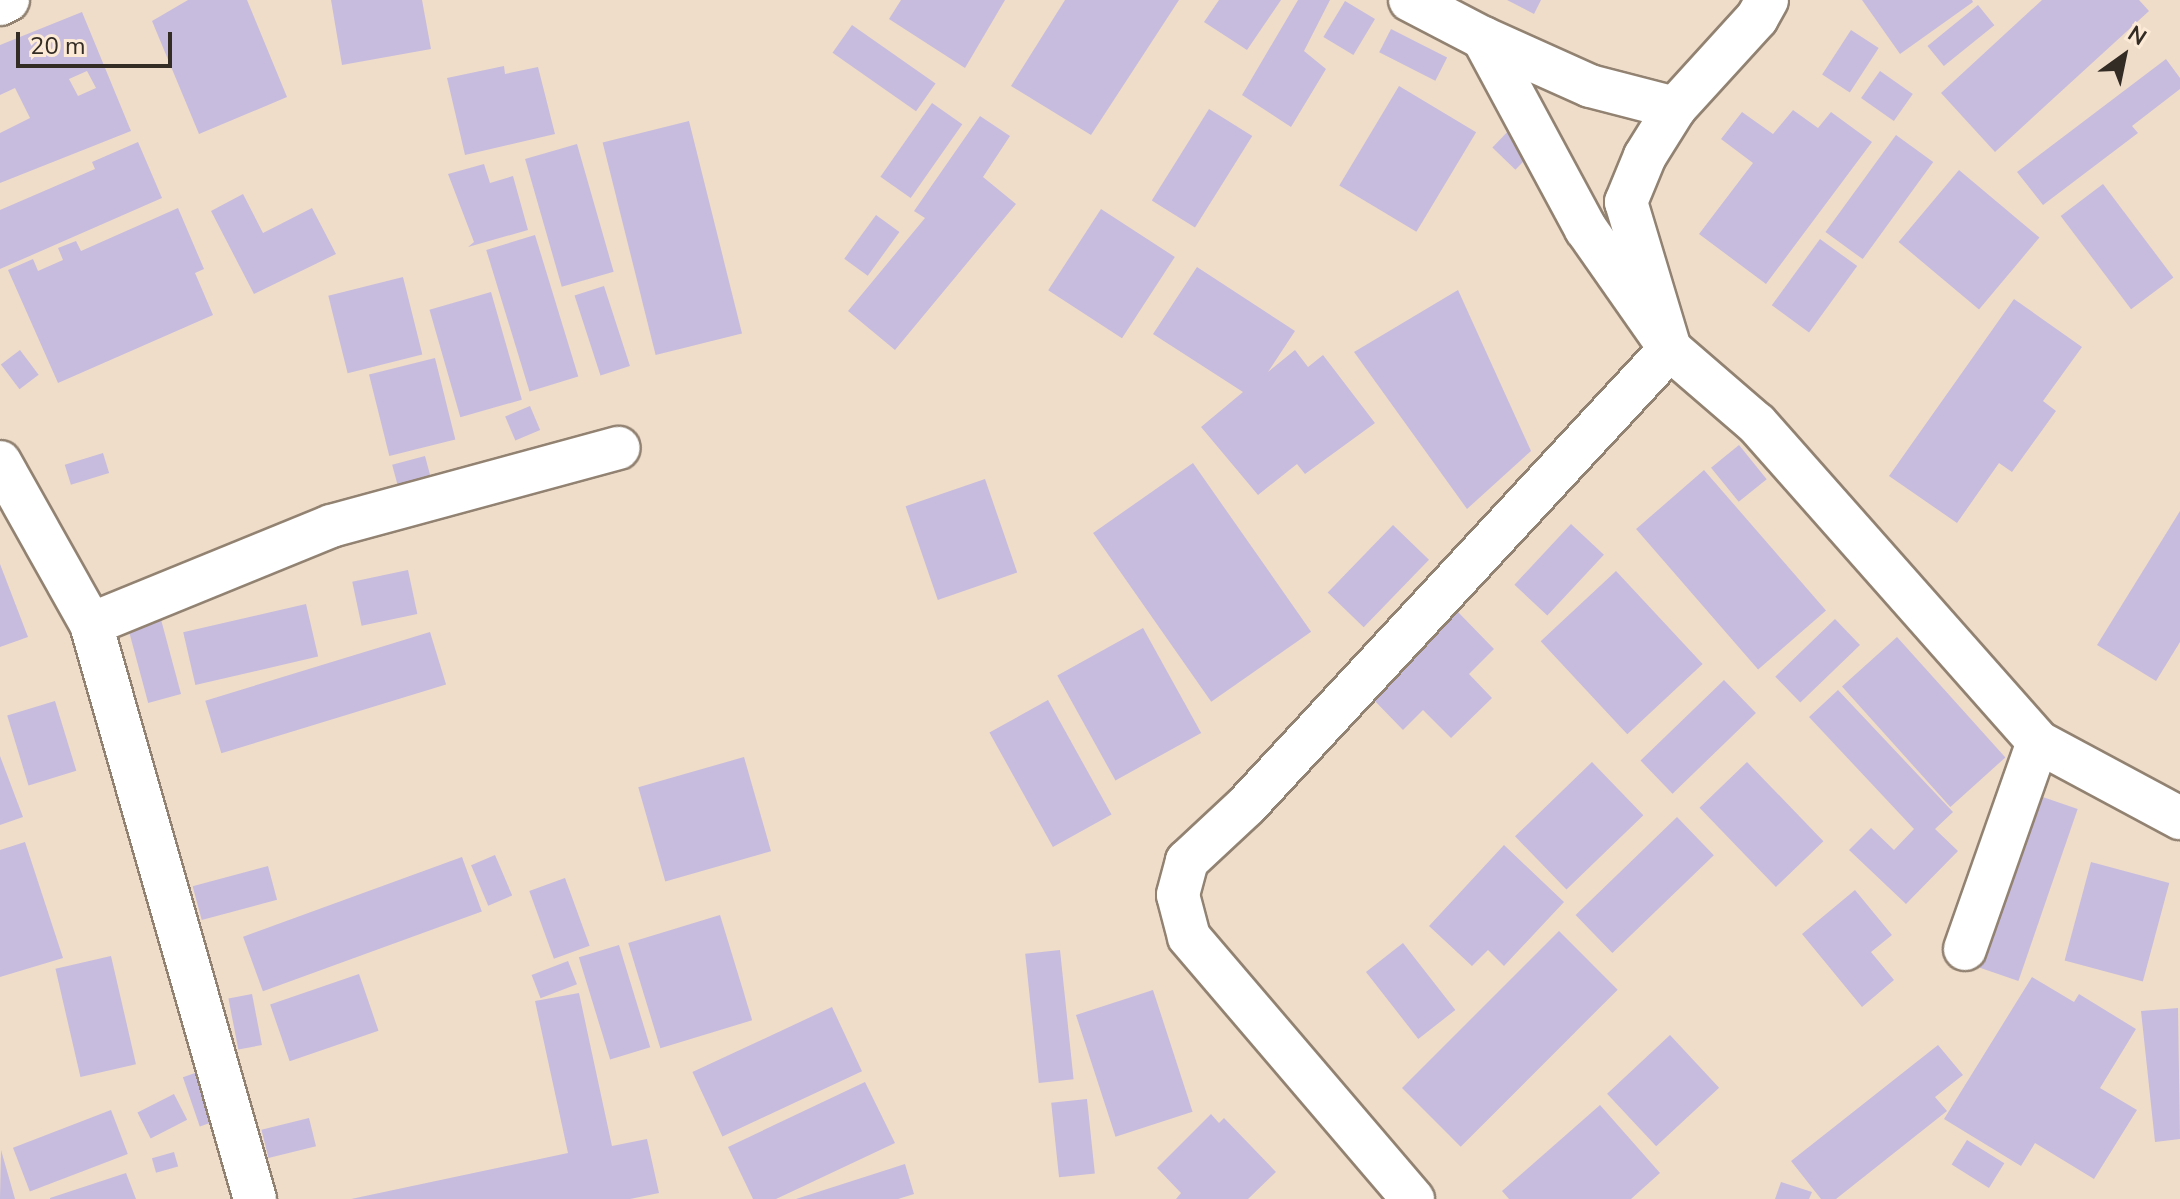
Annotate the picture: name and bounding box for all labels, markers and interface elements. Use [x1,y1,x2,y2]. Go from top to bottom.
scale bar [20,16,176,66]
north arrow [2084,16,2164,96]
text: N [2122,19,2152,53]
text: 20 m [30,30,86,62]

